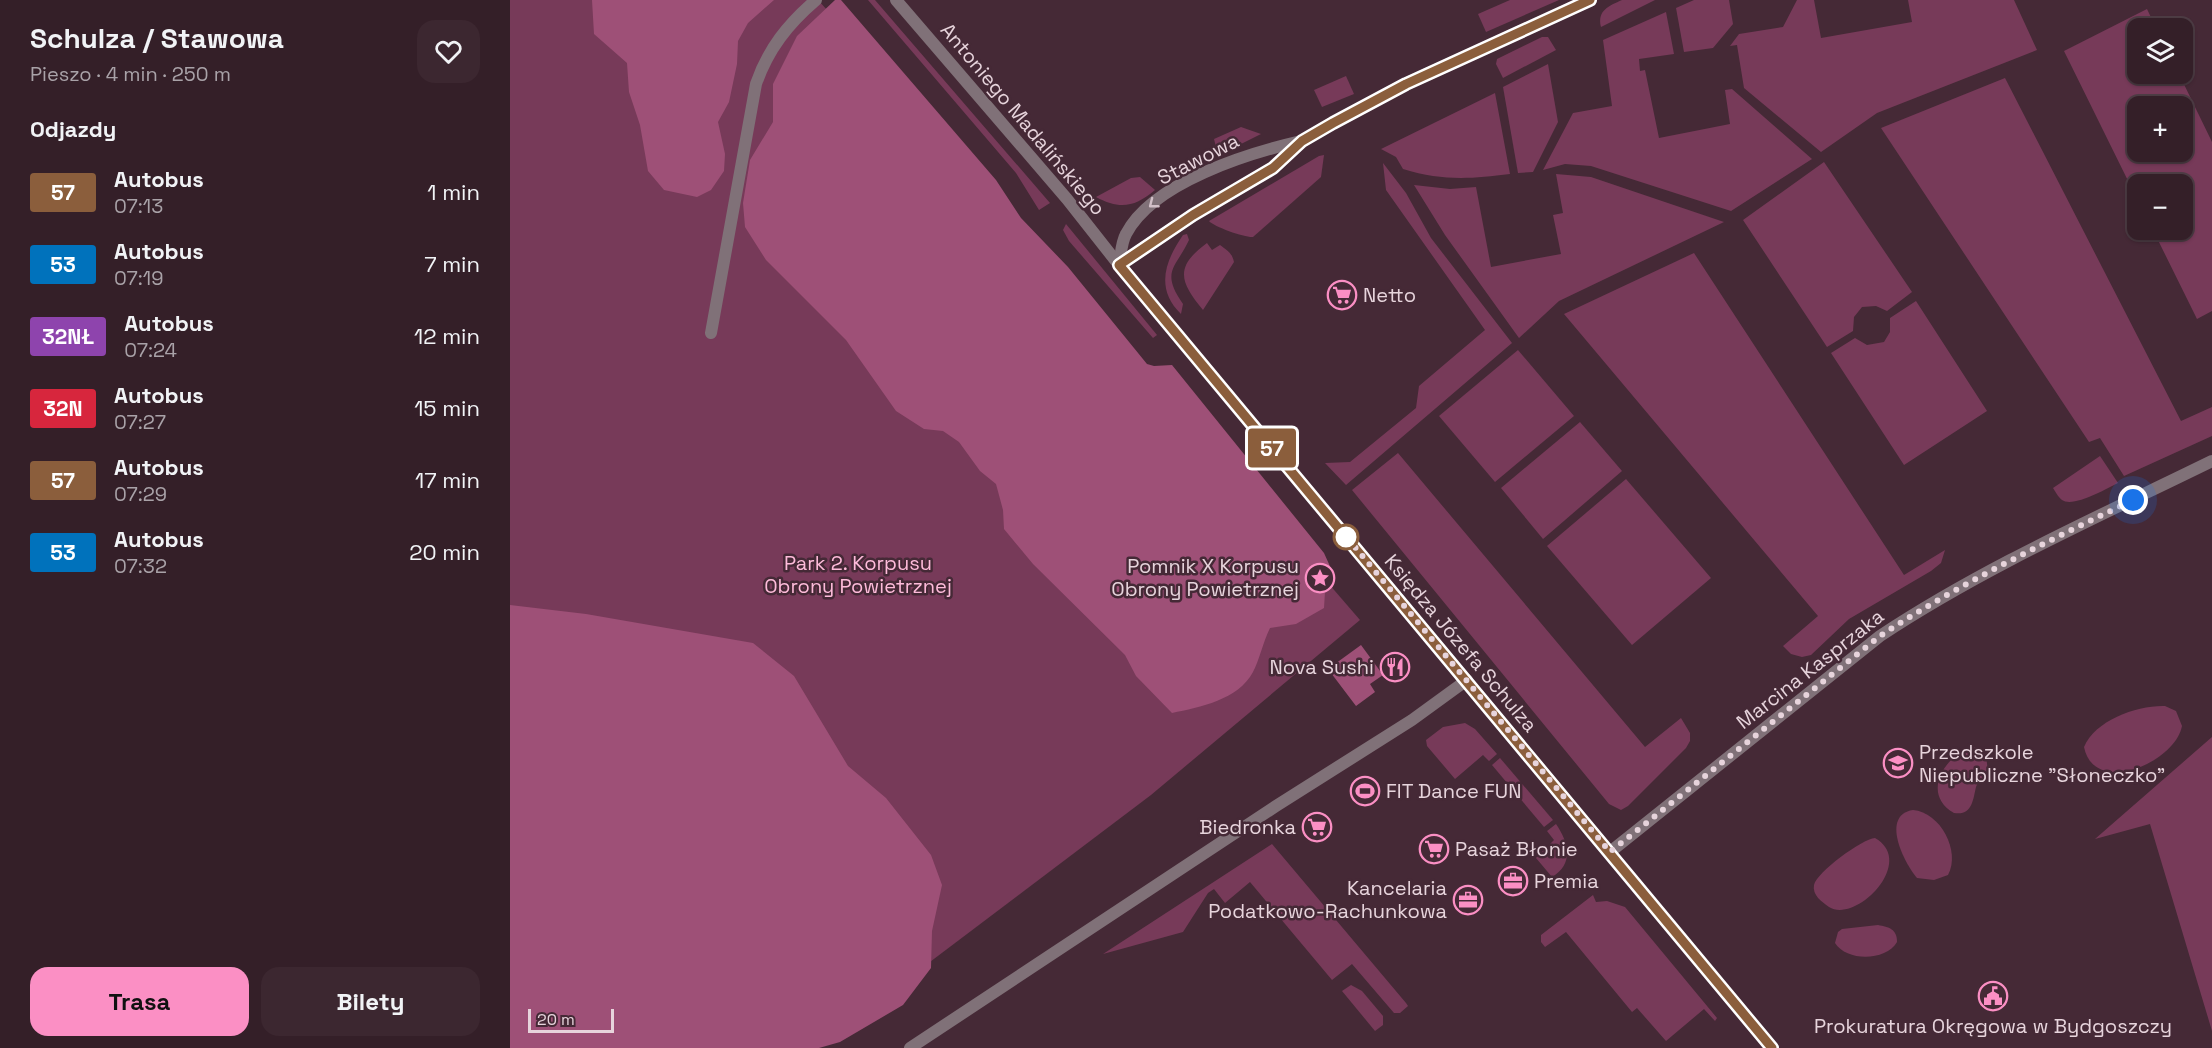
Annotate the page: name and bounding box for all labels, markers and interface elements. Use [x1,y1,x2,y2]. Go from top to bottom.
street label: Antoniego Madalińskiego [935,17,1111,221]
map controls [2127,18,2193,240]
button: layers [2127,18,2193,84]
text: Schulza / Stawowa [30,20,284,56]
button: heart [417,20,480,83]
text: Pieszo · 4 min · 250 m [30,61,231,87]
button: + [2127,96,2193,162]
text: Odjazdy [30,115,116,143]
street label: Stawowa [1153,127,1243,191]
text: Autobus [114,165,204,193]
button: − [2127,174,2193,240]
text: 1 min [427,178,480,206]
text: 57 [51,179,75,206]
text: 07:13 [114,193,163,219]
one-way arrow [1149,197,1160,208]
text: Autobus [114,237,204,265]
text: 7 min [424,250,480,278]
text: 53 [50,251,76,278]
text: 07:19 [114,265,163,291]
supermarket icon: Netto [1326,279,1358,311]
place label: Netto [1363,282,1416,308]
text: Autobus [124,309,214,337]
text: 12 min [414,322,480,350]
text: 32NŁ [42,323,94,350]
text: 07:24 [124,337,177,363]
text: Autobus [114,381,204,409]
text: 15 min [414,394,480,422]
text: 32N [43,395,83,422]
text: 07:27 [114,409,166,435]
line badge: 57 [1245,428,1299,468]
text: 57 [1260,435,1284,462]
text: Autobus [114,453,204,481]
text: 17 min [415,466,480,494]
text: 57 [51,467,75,494]
text: 07:29 [114,481,167,507]
your location [2118,485,2148,515]
unlabelled marker [1333,524,1359,550]
text: Autobus [114,525,204,553]
text: 20 min [409,538,480,566]
text: 53 [50,539,76,566]
street label: Księdza Józefa Schulza [1379,549,1543,737]
park label: Park 2. Korpusu Obrony Powietrznej [764,550,952,599]
text: 07:32 [114,553,167,579]
place label: Pomnik X Korpusu Obrony Powietrznej [1111,553,1299,602]
place icon: Pomnik X Korpusu Obrony Powietrznej [1304,562,1336,594]
street label: Marcina Kasprzaka [1731,603,1889,735]
restaurant icon: Nova Sushi [1379,651,1411,683]
place label: Nova Sushi [1269,654,1374,680]
place label: Przedszkole Niepubliczne "Słoneczko" [1919,739,2165,788]
school or university icon: Przedszkole Niepubliczne "Słoneczko" [1882,747,1914,779]
sports icon: FIT Dance FUN [1349,775,1381,807]
place label: FIT Dance FUN [1386,778,1521,804]
supermarket icon: Biedronka [1301,811,1333,843]
place label: Biedronka [1199,814,1296,840]
supermarket icon: Pasaż Błonie [1418,833,1450,865]
place label: Pasaż Błonie [1455,836,1578,862]
office icon: Premia [1497,865,1529,897]
place label: Premia [1534,868,1599,894]
place label: Kancelaria Podatkowo-Rachunkowa [1208,875,1447,924]
office icon: Kancelaria Podatkowo-Rachunkowa [1452,884,1484,916]
button: Trasa [30,967,249,1036]
button: Bilety [261,967,480,1036]
public building icon: Prokuratura Okręgowa w Bydgoszczy [1977,980,2009,1012]
scale bar [528,1006,614,1034]
text: 20 m [537,1009,575,1030]
place label: Prokuratura Okręgowa w Bydgoszczy [1814,1013,2172,1039]

